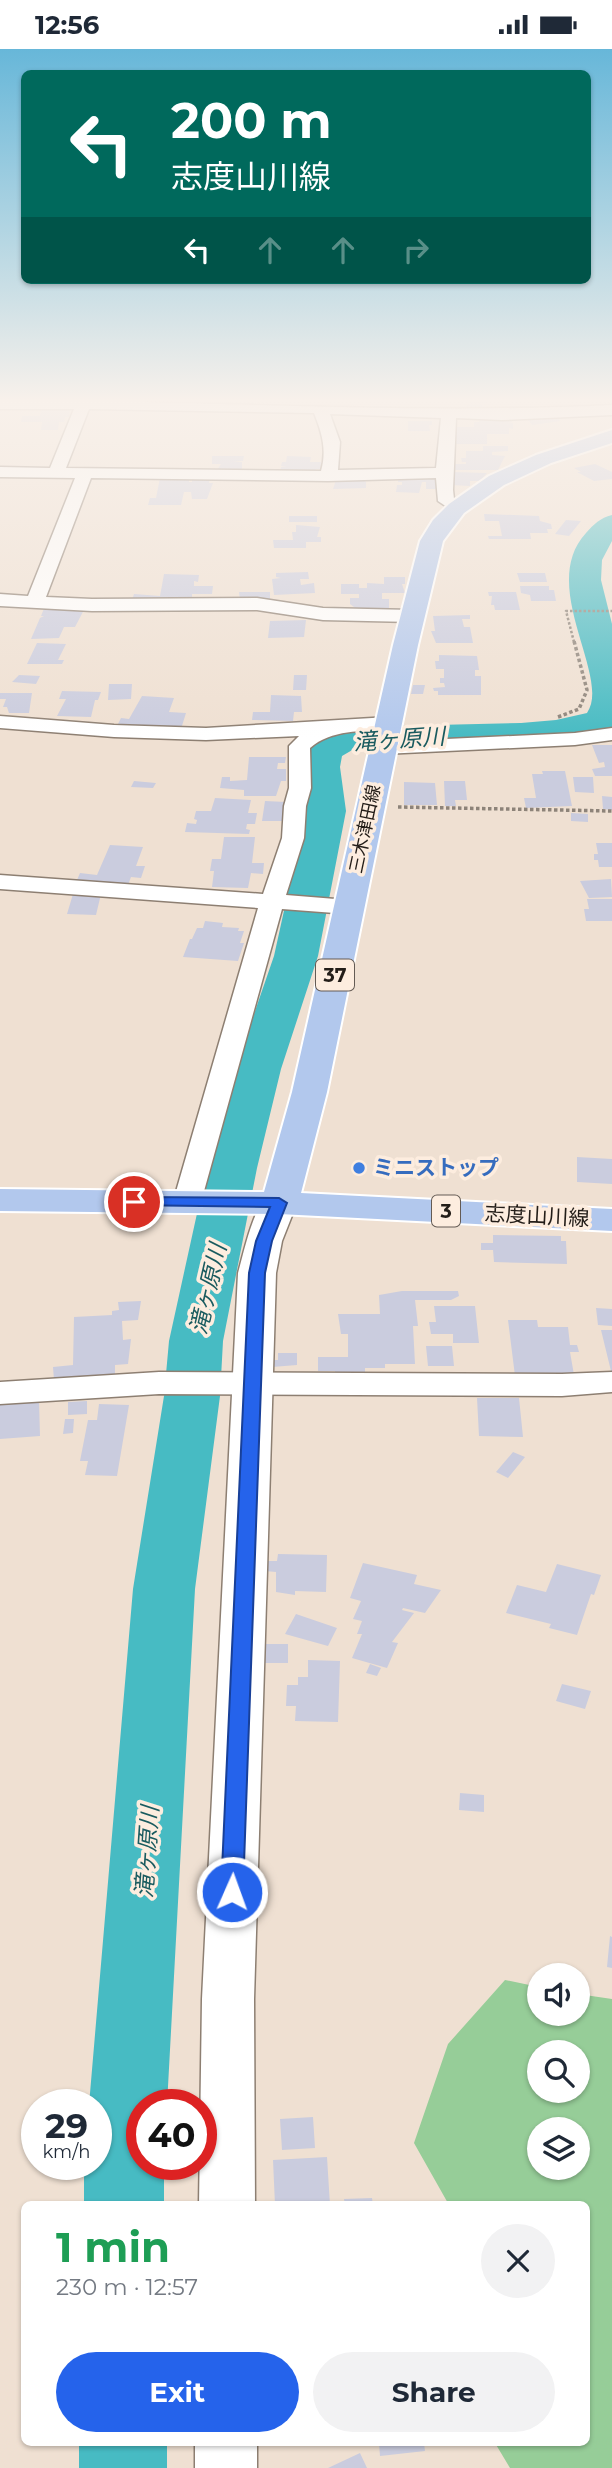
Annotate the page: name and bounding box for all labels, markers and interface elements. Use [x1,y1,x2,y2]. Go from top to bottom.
text: 12:56 [35,9,99,41]
text: 200 m [171,91,332,150]
icon: left [56,98,147,189]
text: 志度山川線 [171,157,331,196]
icon: left [178,231,216,269]
icon: ahead [251,231,289,269]
icon: ahead [324,231,362,269]
icon: right [397,231,435,269]
water label: 滝ヶ原川 [352,722,449,756]
street label: 三木津田線 [345,783,385,875]
road number: 37 [316,959,354,991]
place label: ミニストップ [373,1155,499,1180]
marker: ミニストップ [351,1160,367,1176]
pin [104,1172,164,1232]
icon: arrive [115,1183,153,1221]
road number: 3 [432,1195,460,1227]
street label: 志度山川線 [484,1200,590,1231]
water label: 滝ヶ原川 [184,1238,233,1337]
water label: 滝ヶ原川 [130,1802,164,1899]
position arrow [195,1855,269,1929]
map controls [527,1963,590,2180]
button: sound [527,1963,590,2026]
button: search [527,2040,590,2103]
speed limit sign: 40 [126,2089,217,2180]
text: 29 [45,2104,88,2147]
button: layers [527,2117,590,2180]
text: km/h [42,2141,91,2163]
text: 1 min [56,2221,170,2273]
button: close [481,2224,555,2298]
text: 230 m · 12:57 [56,2273,198,2301]
button: Exit [56,2352,299,2432]
button: Share [313,2352,555,2432]

